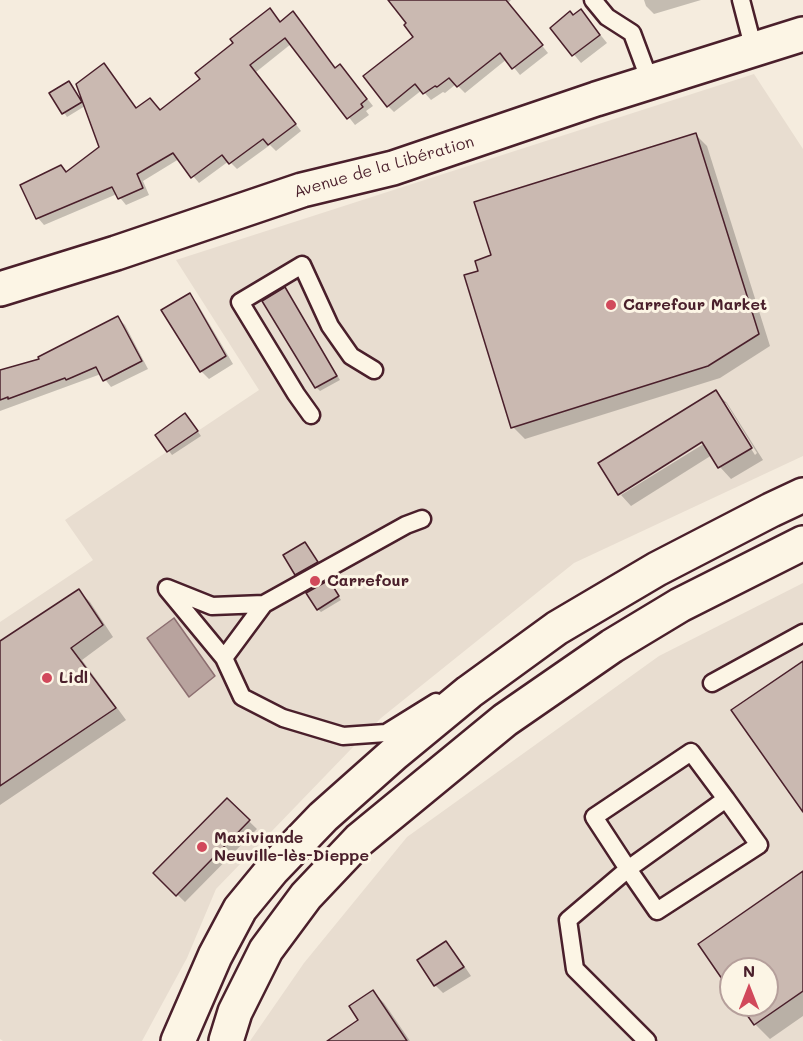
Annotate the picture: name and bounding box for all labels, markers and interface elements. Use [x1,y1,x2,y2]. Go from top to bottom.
street label: Avenue de la Libération [292,132,476,202]
place label: Carrefour Market [623,295,767,315]
marker: Carrefour Market [604,298,618,312]
place label: Carrefour [327,571,409,591]
marker: Carrefour [308,574,322,588]
place label: Lidl [59,668,88,688]
marker: Lidl [40,671,54,685]
place label: Maxiviande Neuville-lès-Dieppe [214,828,369,866]
marker: Maxiviande Neuville-lès-Dieppe [195,840,209,854]
north arrow [719,957,779,1017]
text: N [743,960,755,981]

